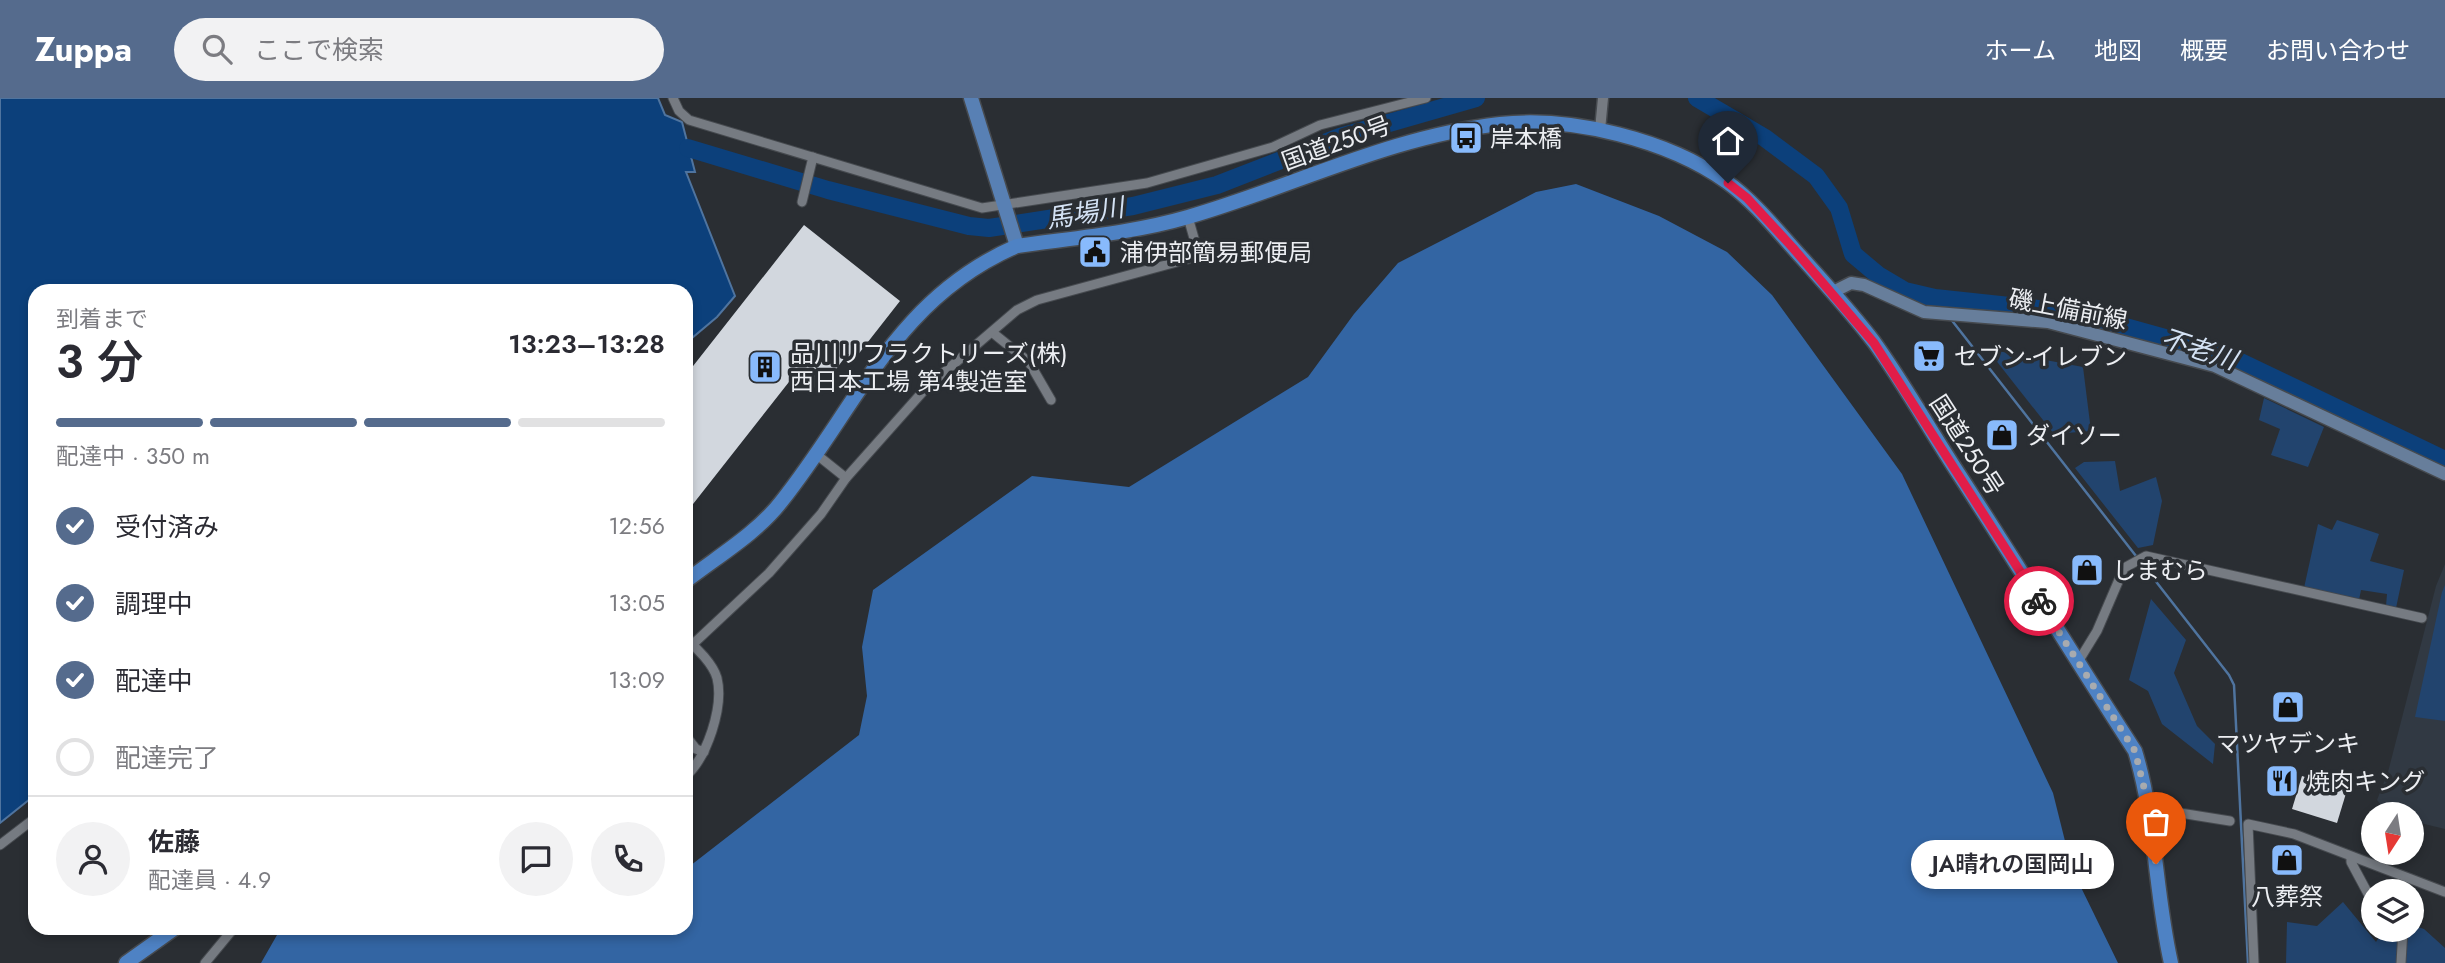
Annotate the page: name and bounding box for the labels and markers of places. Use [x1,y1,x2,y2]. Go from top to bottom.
pin [1698,111,1758,183]
bus stop icon: 岸本橋 [1447,119,1485,157]
place label: 岸本橋 [1490,121,1562,156]
public building icon: 浦伊部簡易郵便局 [1076,233,1114,271]
place label: 浦伊部簡易郵便局 [1120,235,1312,270]
place label: 品川リフラクトリーズ(株) 西日本工場 第4製造室 [790,336,1068,399]
supermarket icon: セブン-イレブン [1910,337,1948,375]
place label: セブン-イレブン [1954,339,2127,374]
building icon: 品川リフラクトリーズ(株) 西日本工場 第4製造室 [746,348,784,386]
shop icon: ダイソー [1983,416,2021,454]
place label: ダイソー [2026,418,2122,453]
shop icon: しまむら [2068,551,2106,589]
place label: しまむら [2112,553,2208,588]
shop icon: マツヤデンキ [2269,688,2307,726]
place label: マツヤデンキ [2216,726,2360,761]
restaurant icon: 焼肉キング [2263,762,2301,800]
place label: 焼肉キング [2306,764,2425,799]
pin [2126,792,2186,864]
callout: JA晴れの国岡山 [1911,840,2114,888]
shop icon: 八葬祭 [2268,841,2306,879]
place label: 八葬祭 [2251,879,2323,914]

